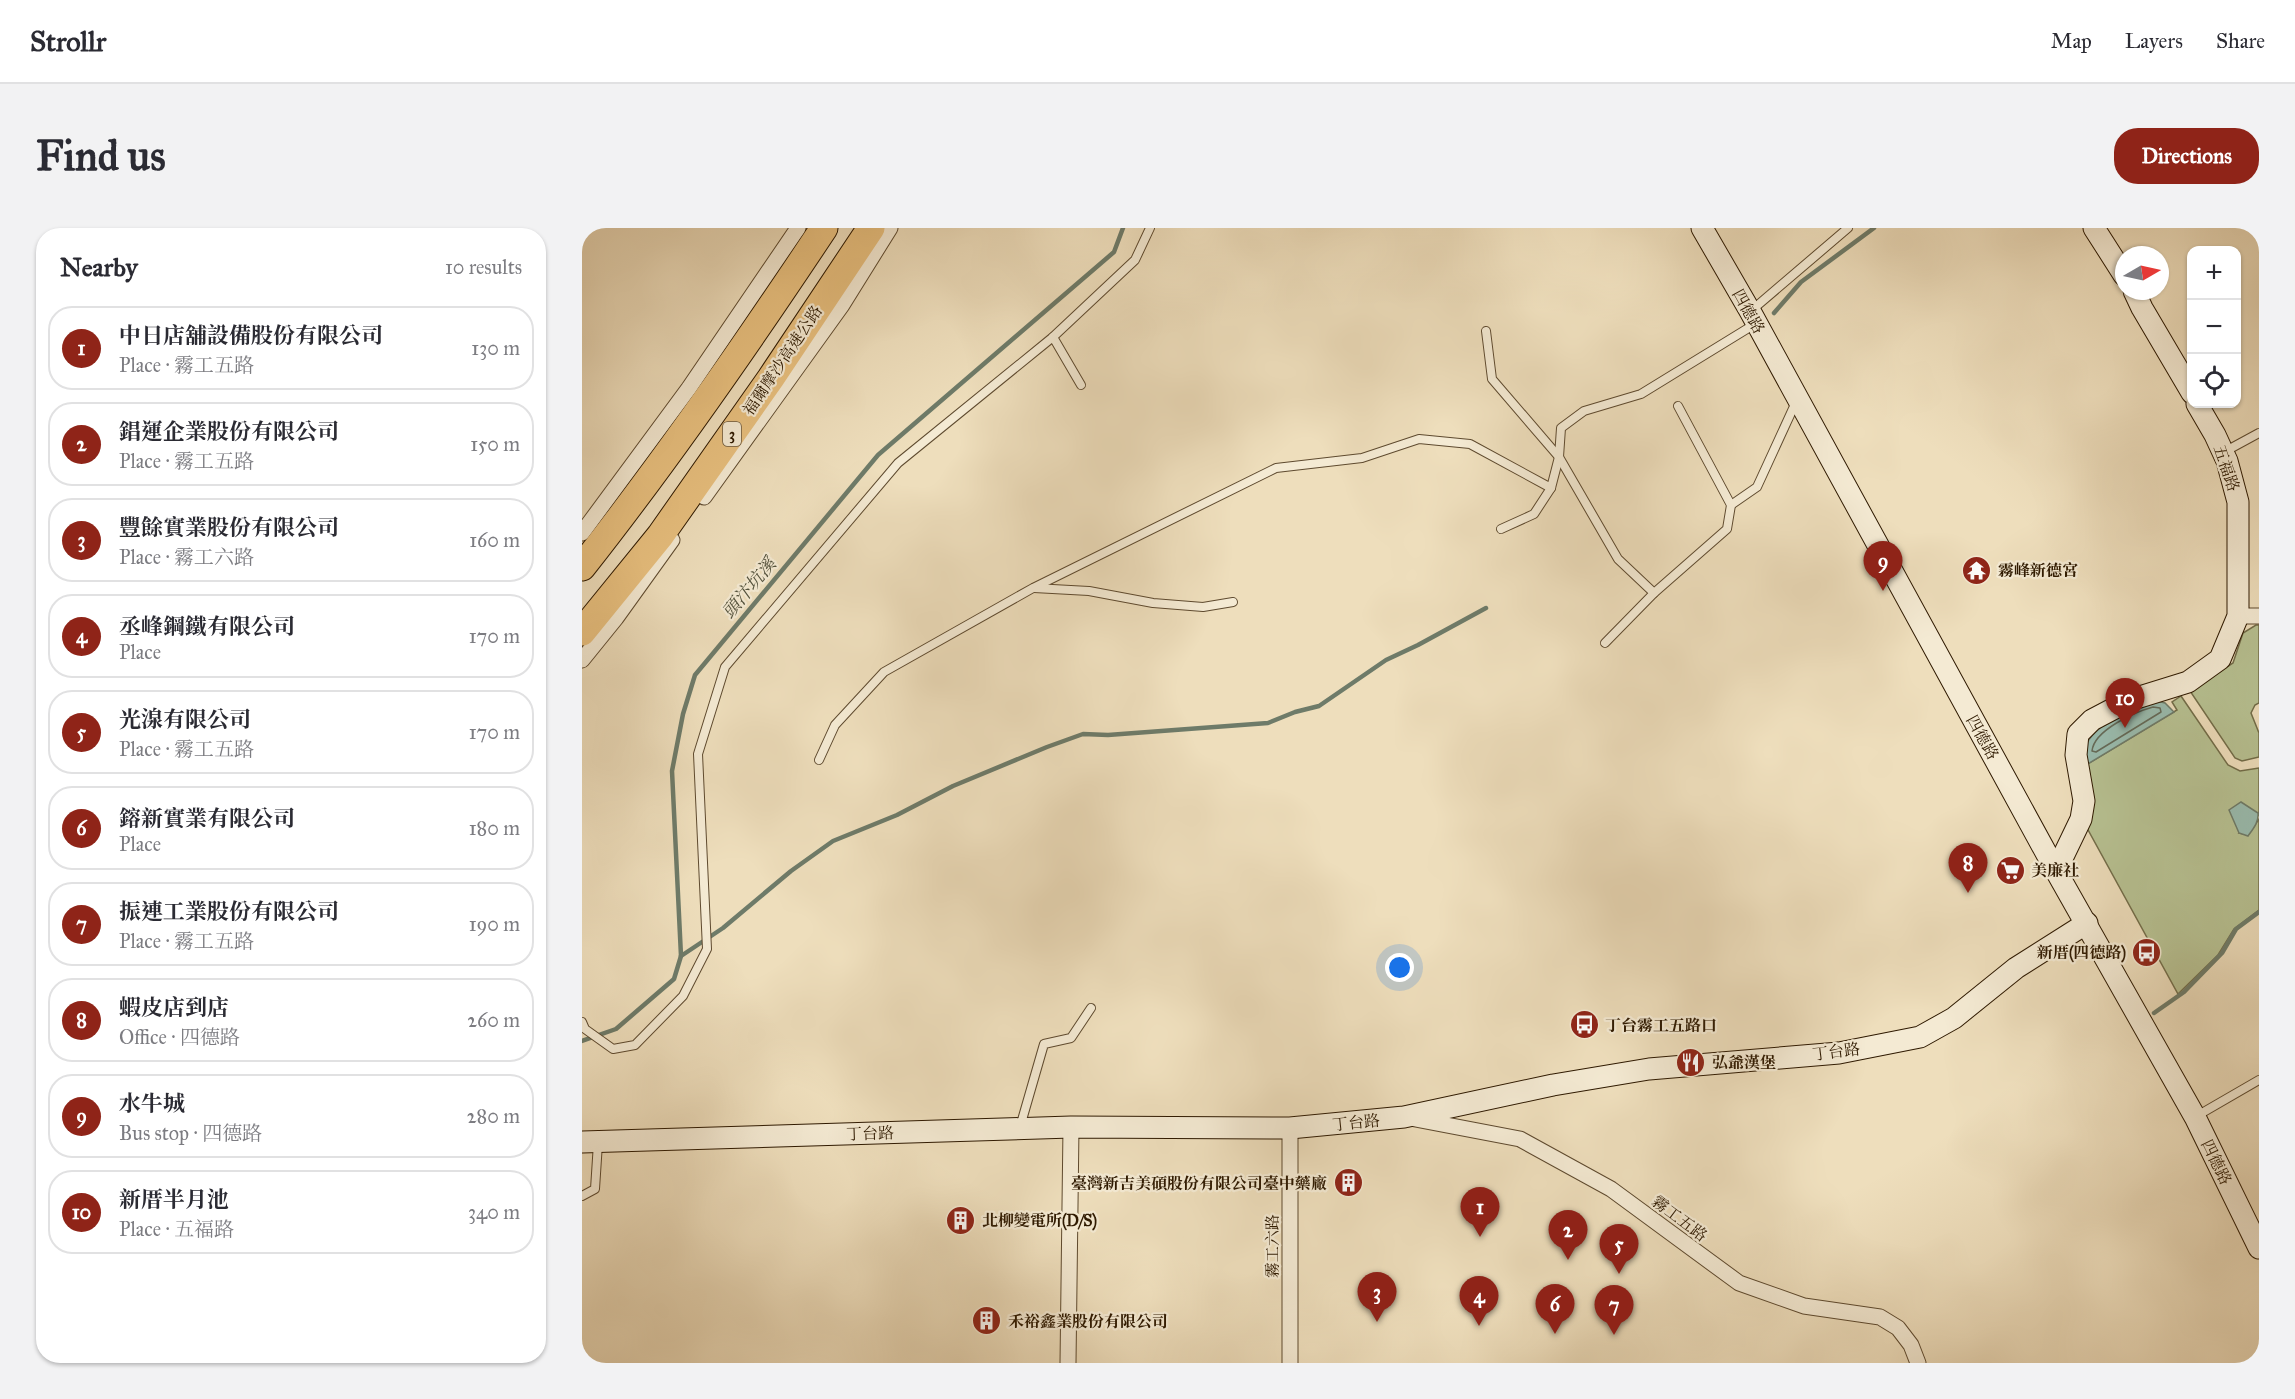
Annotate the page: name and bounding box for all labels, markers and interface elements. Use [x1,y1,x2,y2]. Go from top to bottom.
text: Strollr [30,24,106,59]
text: Map [2051,28,2092,54]
text: Layers [2125,28,2183,54]
text: Share [2216,28,2265,54]
button: Directions [2114,128,2259,184]
text: Find us [36,130,166,182]
north arrow [2115,246,2169,300]
map controls [2187,246,2241,408]
button: + [2187,246,2241,300]
text: Nearby [60,251,138,283]
text: 10 results [445,255,522,279]
street label: 四德路 [1729,286,1769,337]
button: − [2187,300,2241,354]
street label: 福爾摩沙高速公路 [739,302,826,419]
text: 中日店舖設備股份有限公司 [119,322,383,349]
text: 1 [78,336,85,360]
text: 130 m [471,336,520,360]
text: Place · 霧工五路 [119,353,254,377]
button: locate [2187,354,2241,408]
text: 錩運企業股份有限公司 [119,418,339,445]
road number: 3 [723,422,741,446]
text: 2 [77,432,86,456]
text: 150 m [470,432,520,456]
street label: 五福路 [2210,442,2243,494]
text: Place · 霧工五路 [119,449,254,473]
text: 豐餘實業股份有限公司 [119,514,339,541]
text: 3 [78,528,86,552]
text: 160 m [469,528,520,552]
pin: 9 [1864,542,1902,591]
text: Place · 霧工六路 [119,545,254,569]
water label: 頭汴坑溪 [717,552,782,623]
temple icon: 霧峰新德宮 [1961,554,1993,586]
place label: 霧峰新德宮 [1998,561,2078,580]
text: 丞峰鋼鐵有限公司 [119,613,295,640]
text: 4 [76,624,87,648]
text: 170 m [469,624,520,648]
text: Place [119,640,161,664]
pin: 10 [2106,678,2144,728]
text: 光湶有限公司 [119,706,251,733]
street label: 四德路 [1963,712,2003,763]
text: 5 [77,720,86,744]
text: 170 m [469,720,520,744]
text: Place · 霧工五路 [119,737,254,761]
text: 鎔新實業有限公司 [119,805,295,832]
text: 6 [76,816,87,840]
text: 180 m [469,816,520,840]
text: Place [119,832,161,856]
pin: 8 [1948,844,1988,893]
supermarket icon: 美廉社 [1994,854,2026,886]
place label: 美廉社 [2031,861,2079,880]
text: 振連工業股份有限公司 [119,898,339,925]
text: 7 [76,912,87,936]
text: 190 m [469,912,520,936]
text: Place · 霧工五路 [119,929,254,953]
bus stop icon: 新厝(四德路) [2131,936,2163,968]
place label: 新厝(四德路) [2037,943,2126,963]
your location [1385,953,1414,982]
text: 蝦皮店到店 [119,994,229,1021]
text: 8 [76,1008,87,1032]
text: 260 m [467,1008,520,1032]
bus stop icon: 丁台霧工五路口 [1568,1009,1600,1041]
place label: 丁台霧工五路口 [1605,1016,1717,1035]
text: Office · 四德路 [119,1025,240,1049]
street label: 丁台路 [1811,1039,1861,1064]
restaurant icon: 弘爺漢堡 [1675,1046,1707,1078]
place label: 弘爺漢堡 [1712,1053,1776,1072]
text: 水牛城 [119,1090,185,1117]
text: 9 [76,1104,87,1128]
text: 280 m [467,1104,520,1128]
street label: 丁台路 [1331,1111,1381,1134]
text: Bus stop · 四德路 [119,1121,262,1145]
street label: 丁台路 [846,1123,894,1144]
street label: 四德路 [2197,1136,2236,1188]
building icon: 臺灣新吉美碩股份有限公司臺中藥廠 [1332,1167,1364,1199]
place label: 臺灣新吉美碩股份有限公司臺中藥廠 [1071,1174,1327,1193]
text: 新厝半月池 [119,1186,229,1213]
pin: 1 [1460,1188,1500,1237]
street label: 霧工五路 [1648,1192,1711,1245]
text: 10 [72,1200,91,1224]
text: 340 m [468,1200,520,1224]
building icon: 北柳變電所(D/S) [945,1204,977,1236]
pin: 2 [1548,1210,1588,1260]
place label: 北柳變電所(D/S) [982,1211,1097,1231]
street label: 霧工六路 [1263,1214,1282,1278]
text: Place · 五福路 [119,1217,234,1241]
pin: 5 [1600,1224,1638,1274]
pin: 3 [1358,1272,1396,1322]
pin: 4 [1460,1276,1498,1326]
pin: 6 [1536,1284,1574,1334]
pin: 7 [1594,1286,1634,1335]
building icon: 禾裕鑫業股份有限公司 [971,1305,1003,1337]
place label: 禾裕鑫業股份有限公司 [1008,1312,1168,1331]

